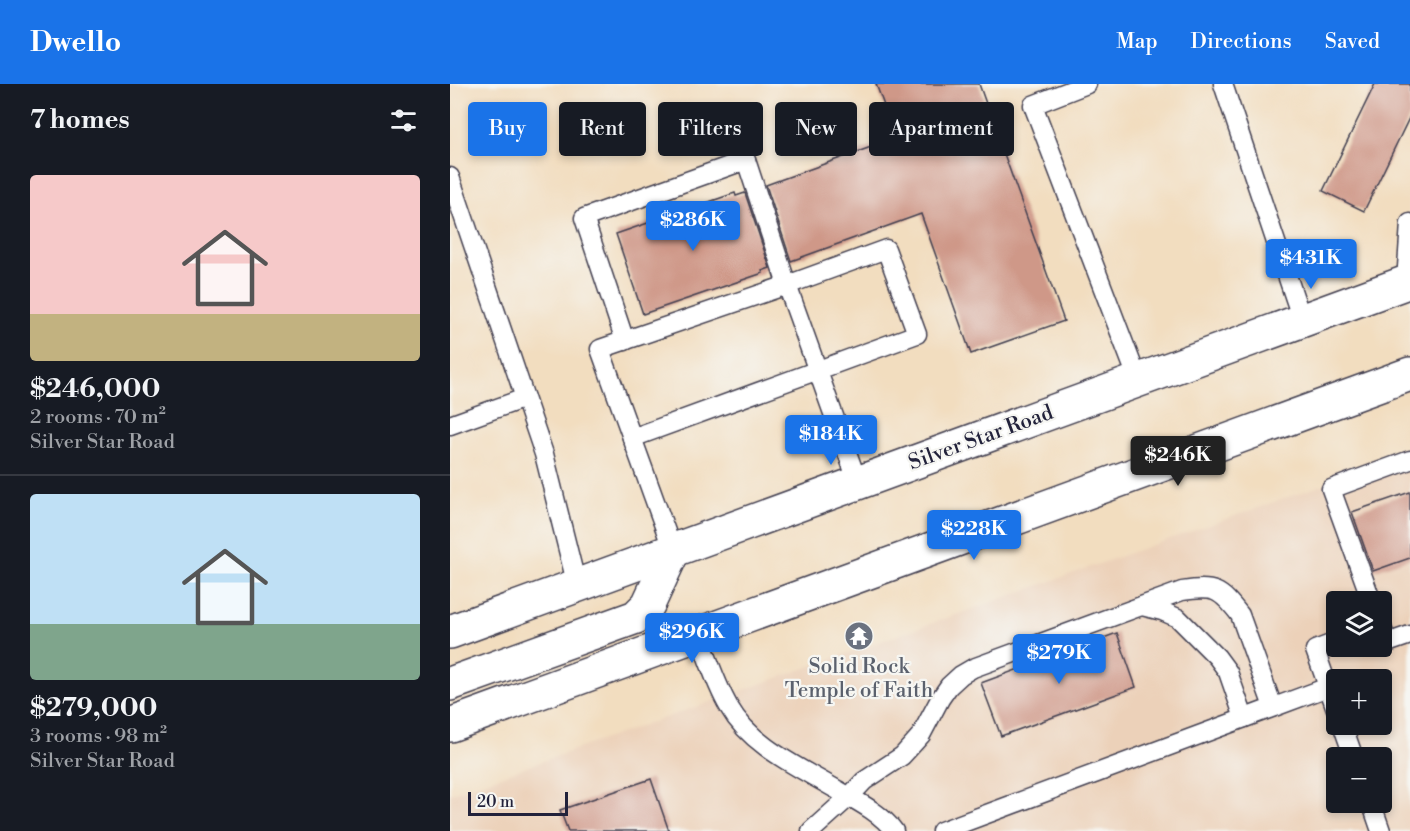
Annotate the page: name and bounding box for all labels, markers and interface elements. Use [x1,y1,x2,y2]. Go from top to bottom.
text: Dwello [30,25,121,60]
text: Map [1116,29,1158,55]
text: Directions [1191,29,1292,55]
text: Saved [1325,29,1380,55]
chip: Buy [468,102,547,156]
chip: Rent [559,102,646,156]
chip: Filters [658,102,763,156]
chip: New [775,102,857,156]
chip: Apartment [869,102,1014,156]
text: 7 homes [30,104,130,136]
icon: filters [387,104,420,137]
pin: $286K [651,201,735,252]
text: $286K [660,208,726,233]
icon: home [171,214,279,322]
pin: $431K [1269,239,1353,290]
text: $431K [1280,246,1342,271]
text: $246,000 [30,373,160,405]
street label: Silver Star Road [905,400,1057,476]
text: 2 rooms · 70 m² [30,405,166,430]
pin: $184K [789,415,873,466]
text: $184K [799,422,863,447]
text: Silver Star Road [30,430,175,455]
pin: $246K [1136,436,1220,487]
text: $246K [1145,443,1211,468]
pin: $228K [932,510,1016,561]
text: $228K [941,517,1007,542]
icon: home [171,533,279,641]
map controls [1326,591,1392,813]
button: layers [1326,591,1392,657]
pin: $296K [650,613,734,664]
text: $296K [659,620,725,645]
temple icon: Solid Rock Temple of Faith [843,620,875,652]
pin: $279K [1017,634,1101,685]
text: $279K [1027,641,1091,666]
place label: Solid Rock Temple of Faith [785,654,934,704]
button: + [1326,669,1392,735]
text: $279,000 [30,692,158,724]
text: 3 rooms · 98 m² [30,724,167,749]
button: − [1326,747,1392,813]
text: Silver Star Road [30,749,175,774]
scale bar [468,789,568,816]
text: 20 m [477,792,514,812]

